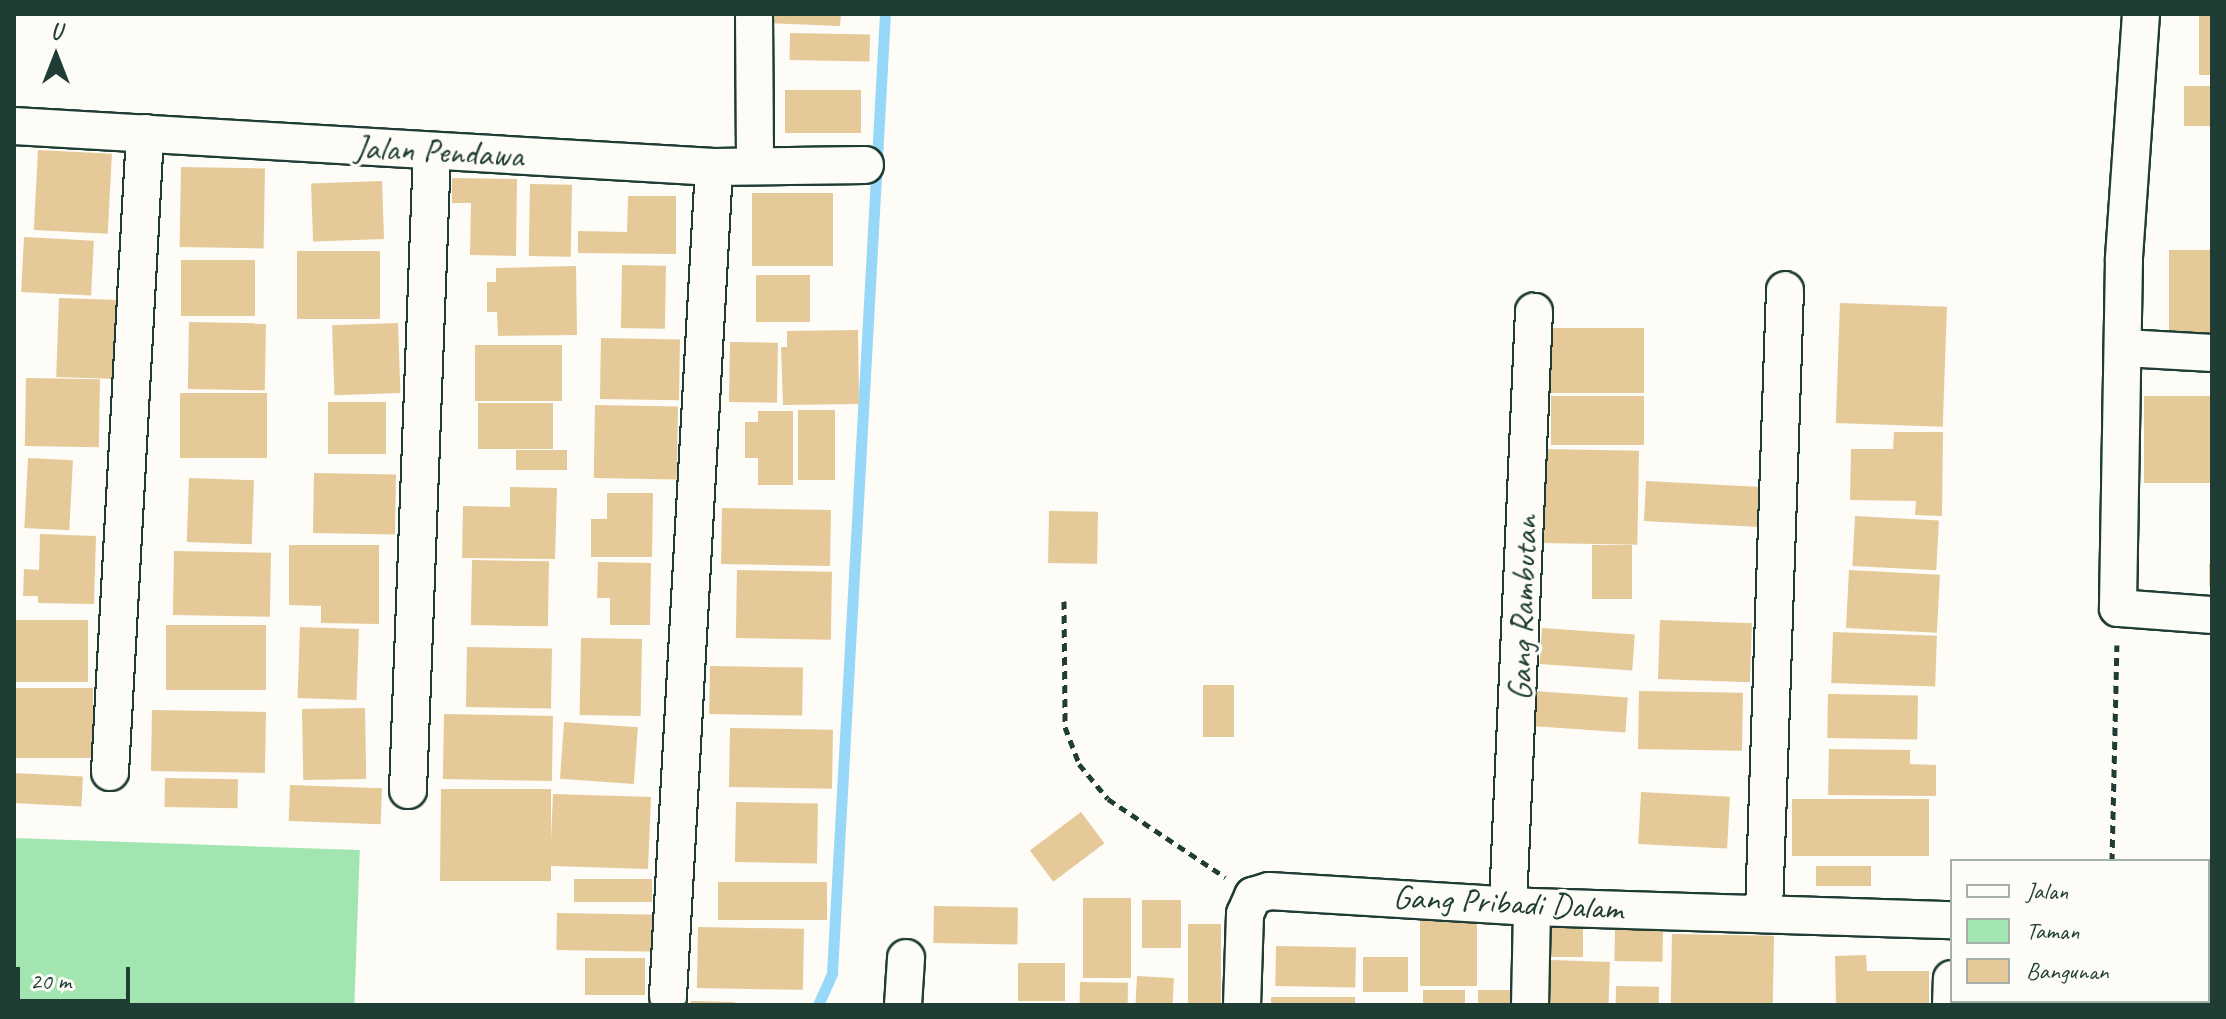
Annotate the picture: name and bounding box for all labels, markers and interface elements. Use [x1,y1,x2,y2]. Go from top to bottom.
north arrow [16,16,96,96]
text: U [51,18,61,46]
street label: Jalan Pendawa [354,126,524,176]
street label: Gang Rambutan [1498,514,1546,702]
legend [1950,859,2210,1003]
street label: Gang Pribadi Dalam [1391,876,1625,928]
text: Jalan [2026,876,2068,906]
text: Taman [2026,916,2079,946]
scale bar [20,951,134,1001]
text: Bangunan [2026,956,2109,986]
text: 20 m [30,966,71,996]

